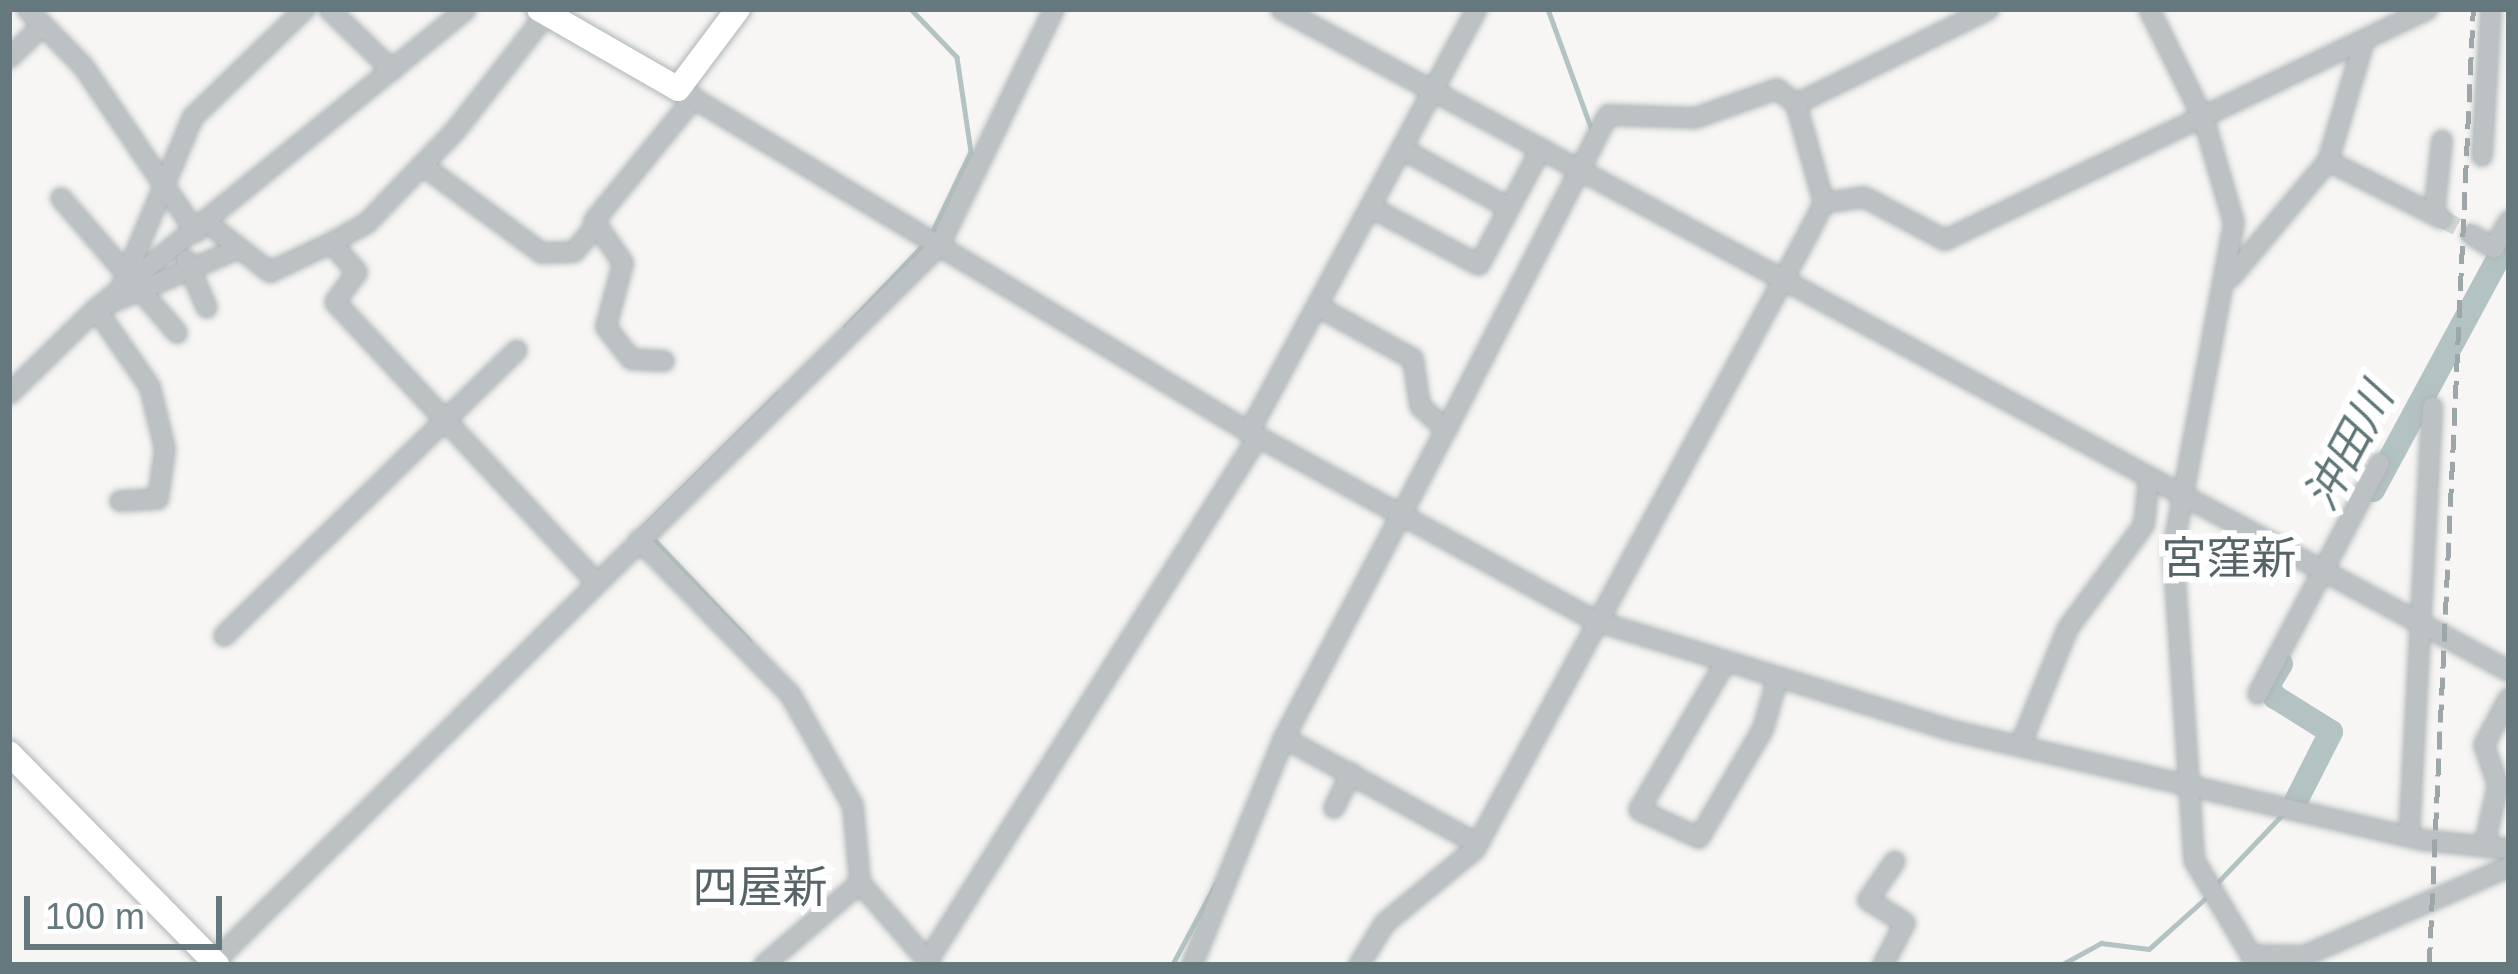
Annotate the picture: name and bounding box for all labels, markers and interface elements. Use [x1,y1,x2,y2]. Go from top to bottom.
water label: 沖田川 [2293,375,2405,519]
district label: 宮窪新 [2162,532,2296,586]
district label: 四屋新 [693,861,827,915]
scale bar [30,872,228,946]
text: 100 m [45,896,145,937]

